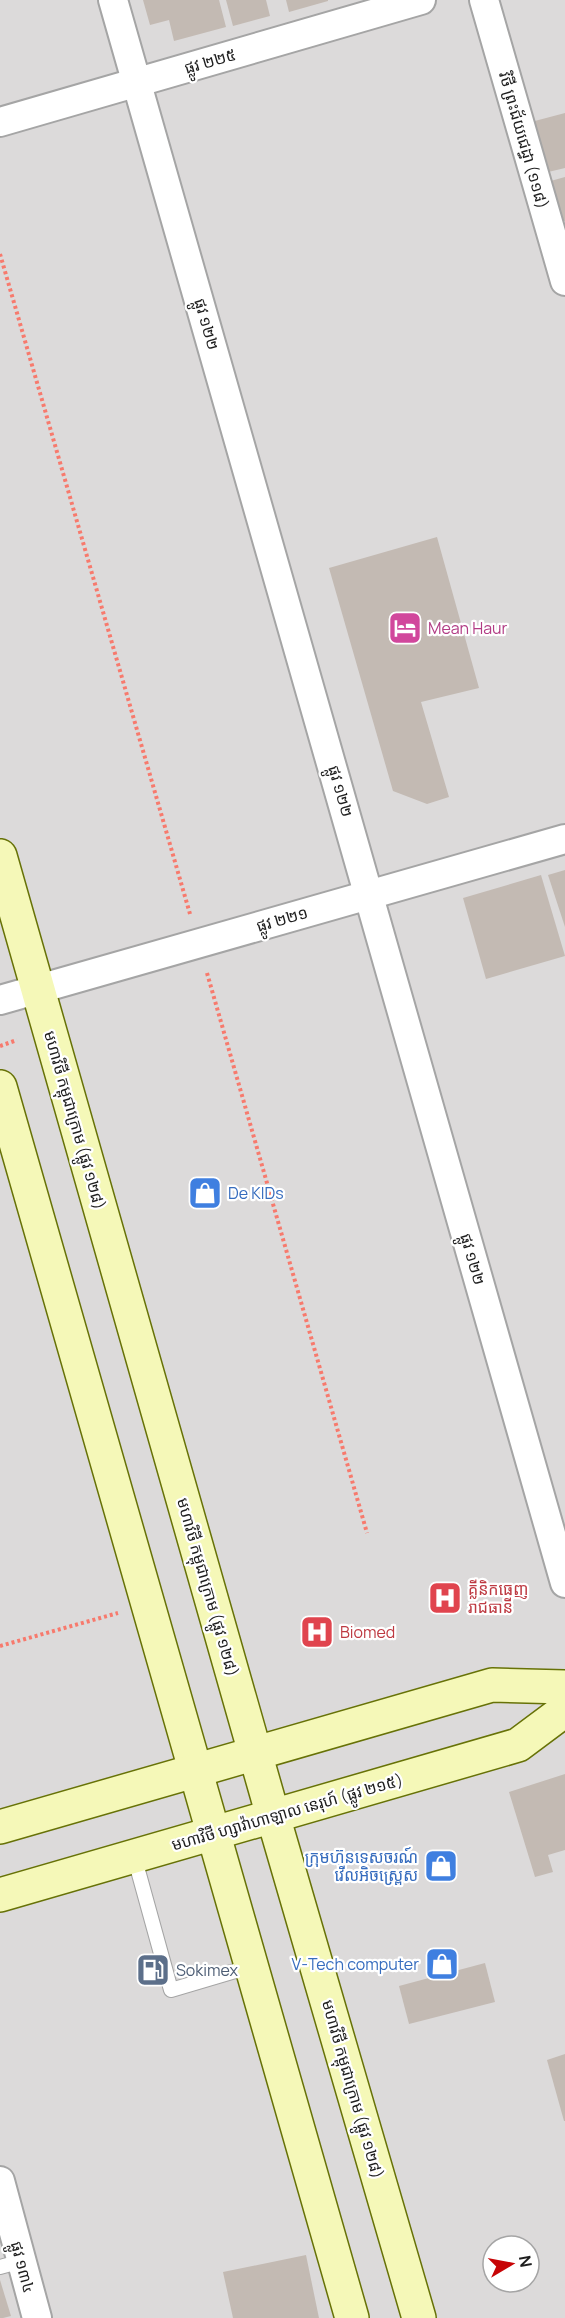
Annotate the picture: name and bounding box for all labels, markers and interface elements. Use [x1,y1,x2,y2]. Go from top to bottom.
street label: ផ្លូវ ២២៥ [182,43,239,82]
street label: វិថី ព្រះជ័យជេដ្ធា (១១៨) [494,68,554,211]
street label: ផ្លូវ ១២២ [186,296,225,353]
hotel icon: Mean Haur [387,610,423,646]
place label: Mean Haur [428,617,508,639]
street label: ផ្លូវ ១២២ [320,763,359,820]
street label: ផ្លូវ ២២១ [254,901,311,940]
street label: មហាវិថី កម្ពុជាក្រោម (ផ្លូវ ១២៨) [34,1028,111,1213]
shop icon: De KIDs [187,1175,223,1211]
place label: De KIDs [228,1182,284,1204]
street label: ផ្លូវ ១២២ [452,1231,491,1288]
street label: មហាវិថី កម្ពុជាក្រោម (ផ្លូវ ១២៨) [167,1495,244,1680]
place label: គ្លីនិកធ្មេញ រាជធានី [468,1578,529,1618]
hospital icon: គ្លីនិកធ្មេញ រាជធានី [427,1580,463,1616]
hospital icon: Biomed [299,1614,335,1650]
place label: Biomed [340,1621,395,1643]
street label: មហាវិថី ហ្សាវ៉ាហាឡាល នេរុហ៍ (ផ្លូវ ២១៥) [169,1768,406,1859]
place label: ក្រុមហ៊ុនទេសចរណ៍ វើលអិចស្រ្ពេស [305,1846,418,1886]
shop icon: ក្រុមហ៊ុនទេសចរណ៍ វើលអិចស្រ្ពេស [423,1848,459,1884]
shop icon: V-Tech computer [424,1946,460,1982]
fuel station icon: Sokimex [135,1952,171,1988]
place label: V-Tech computer [292,1953,419,1975]
place label: Sokimex [176,1959,239,1981]
street label: មហាវិថី កម្ពុជាក្រោម (ផ្លូវ ១២៨) [312,1997,389,2182]
north arrow [481,2234,541,2294]
street label: ផ្លូវ ១៣៤ [2,2239,40,2296]
text: N [514,2254,538,2269]

